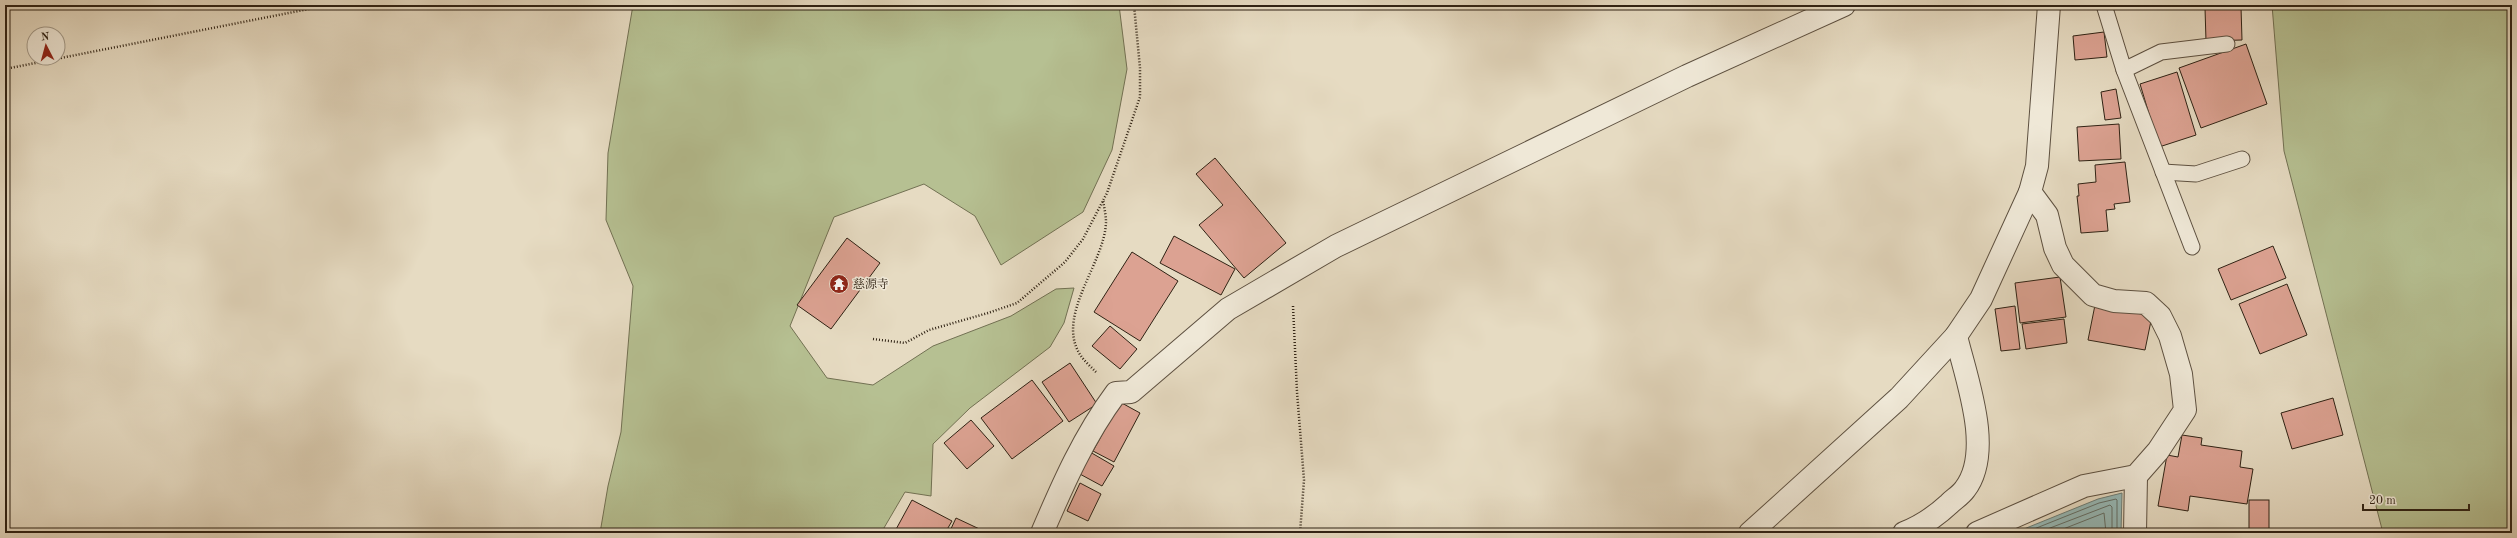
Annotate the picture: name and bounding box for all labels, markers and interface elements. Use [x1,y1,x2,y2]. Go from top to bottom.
north arrow [26,26,66,66]
text: N [40,32,50,43]
temple icon: 慈源寺 [828,273,850,295]
place label: 慈源寺 [853,277,889,291]
scale bar [2363,486,2469,512]
text: 20 m [2369,495,2396,507]

